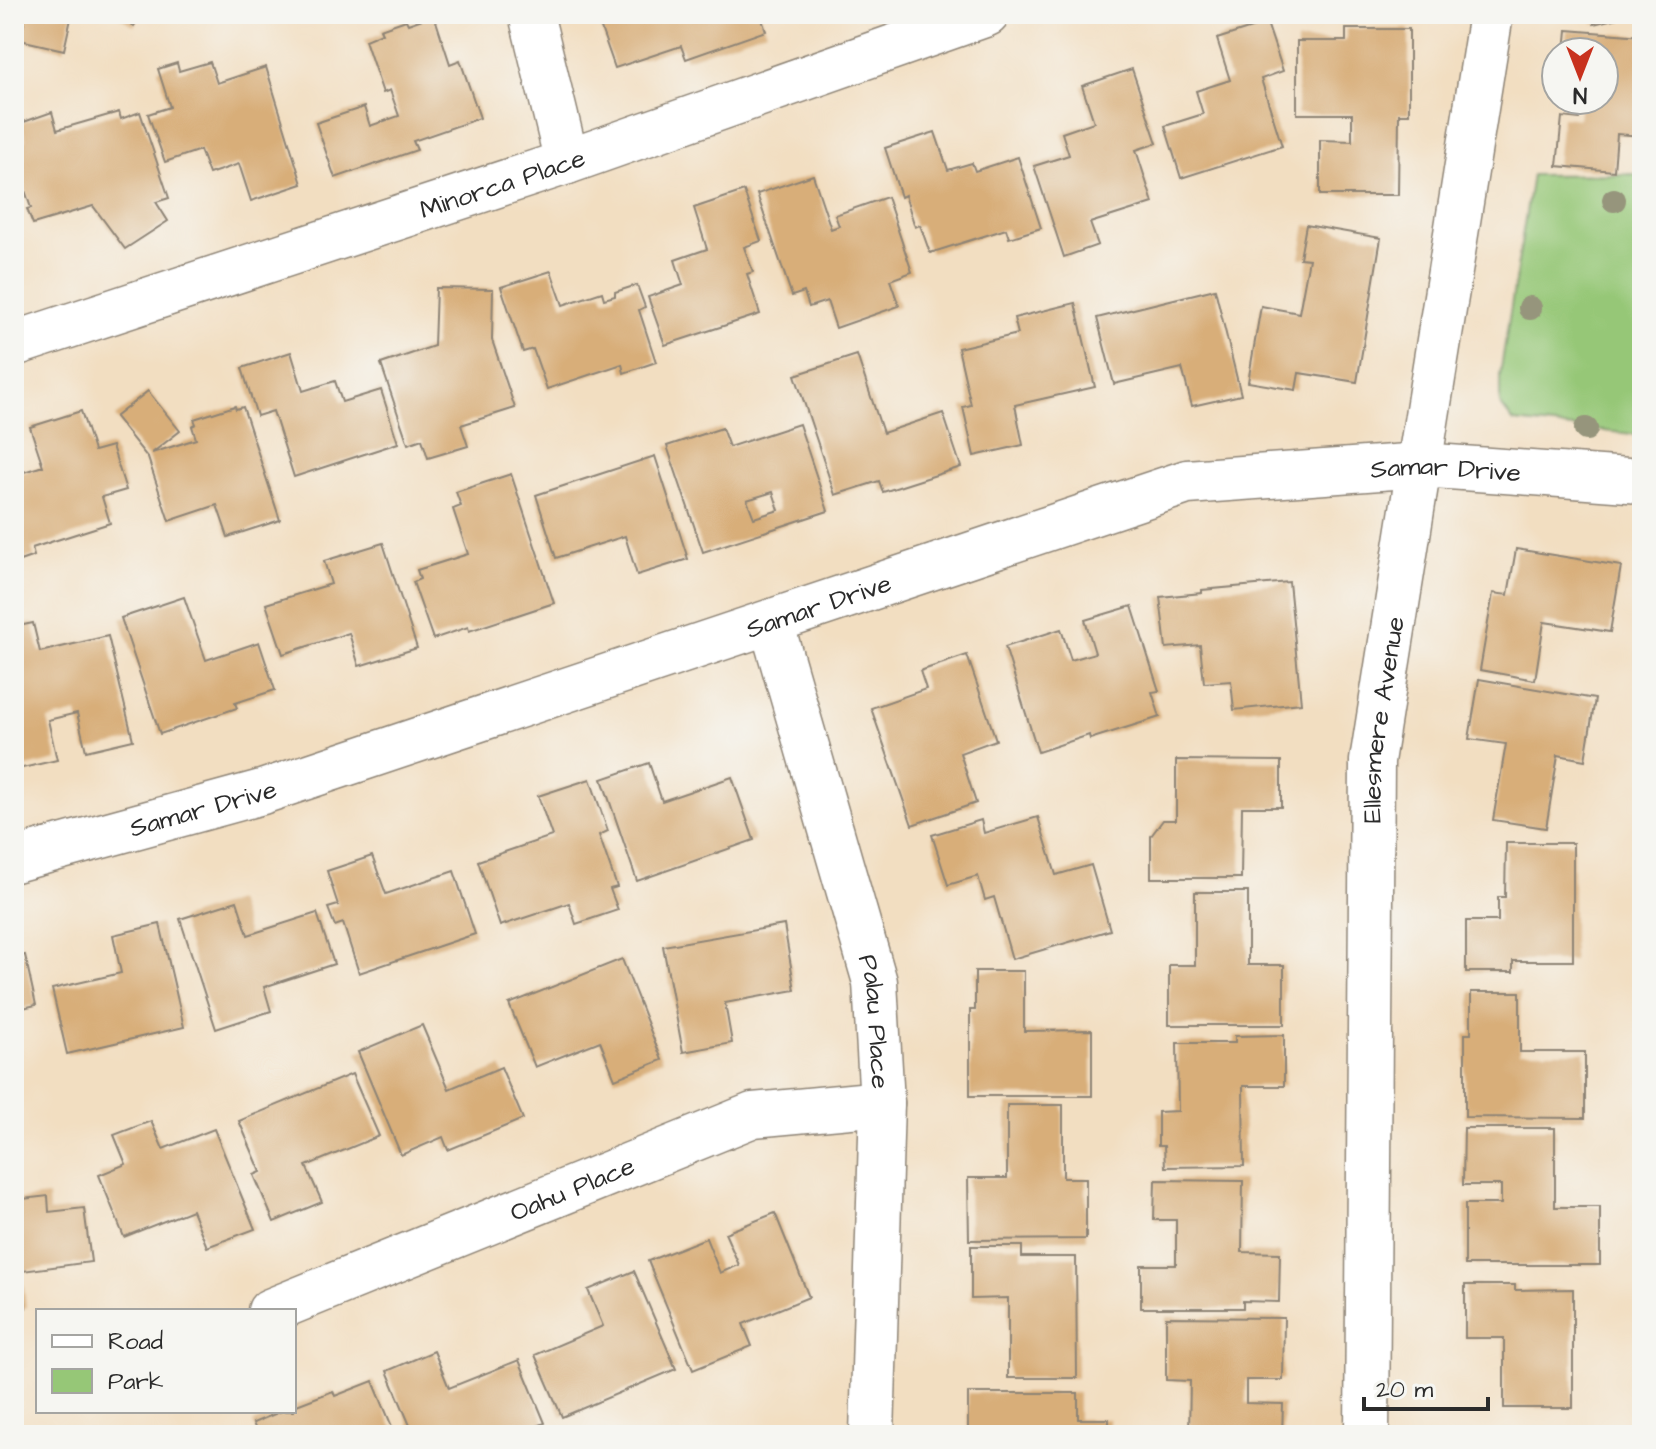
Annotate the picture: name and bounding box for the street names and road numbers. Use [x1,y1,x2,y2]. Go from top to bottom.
street label: Minorca Place [415,140,590,228]
street label: Samar Drive [1369,448,1522,491]
street label: Samar Drive [741,565,896,648]
street label: Ellesmere Avenue [1355,614,1414,823]
street label: Samar Drive [126,771,282,846]
street label: Palau Place [849,950,898,1090]
street label: Oahu Place [505,1148,640,1231]

